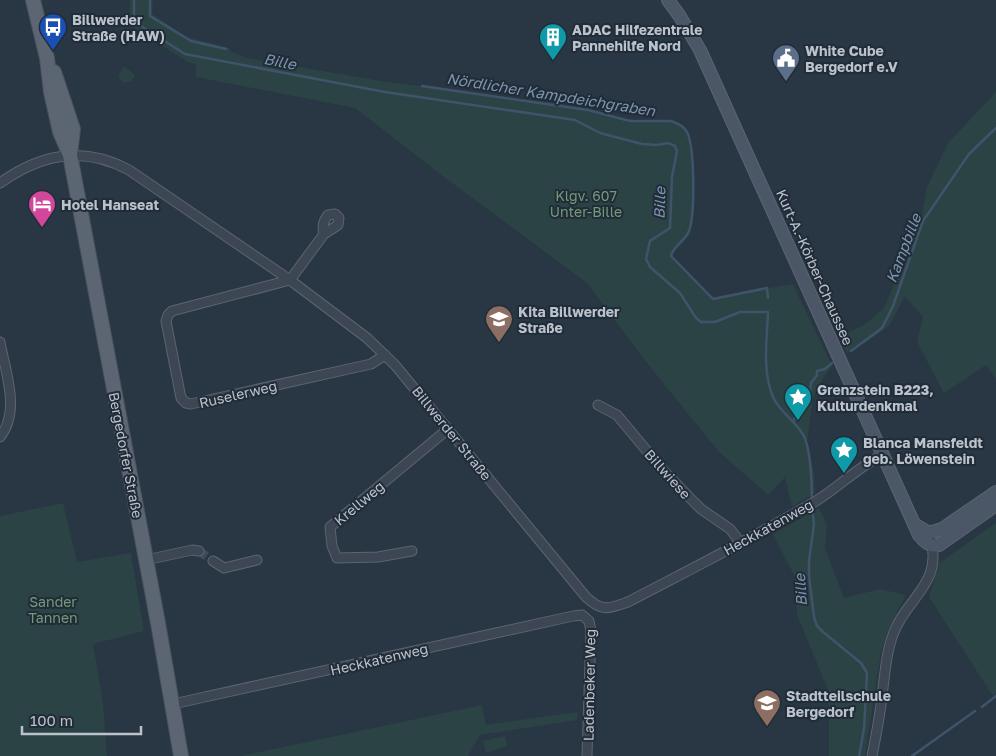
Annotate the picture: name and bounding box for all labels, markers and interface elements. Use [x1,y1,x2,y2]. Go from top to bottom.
place label: Billwerder Straße (HAW) [72,11,165,44]
bus stop icon: Billwerder Straße (HAW) [38,12,68,51]
place label: ADAC Hilfezentrale Pannehilfe Nord [572,21,703,54]
building icon: ADAC Hilfezentrale Pannehilfe Nord [538,22,568,61]
place label: White Cube Bergedorf e.V [805,42,898,75]
public building icon: White Cube Bergedorf e.V [771,43,801,82]
water label: Bille [262,49,299,73]
water label: Nördlicher Kampdeichgraben [445,69,657,120]
water label: Bille [649,185,669,219]
street label: Kurt-A.-Körber-Chaussee [773,186,857,348]
park label: Klgv. 607 Unter-Bille [550,187,622,220]
hotel icon: Hotel Hanseat [27,189,57,228]
place label: Hotel Hanseat [61,196,159,213]
water label: Kampbille [882,210,925,285]
place label: Kita Billwerder Straße [518,303,620,336]
school or university icon: Kita Billwerder Straße [484,304,514,343]
street label: Ruselerweg [197,377,279,411]
place label: Grenzstein B223, Kulturdenkmal [817,381,934,414]
place icon: Grenzstein B223, Kulturdenkmal [783,382,813,421]
street label: Billwerder Straße [409,383,495,483]
street label: Bergedorfer Straße [105,391,147,519]
place label: Blanca Mansfeldt geb. Löwenstein [863,434,983,467]
place icon: Blanca Mansfeldt geb. Löwenstein [829,435,859,474]
street label: Billwiese [641,446,695,502]
street label: Krellweg [331,477,387,529]
street label: Heckkatenweg [720,495,816,559]
water label: Bille [790,572,810,607]
park label: Sander Tannen [28,593,78,626]
street label: Ladenbeker Weg [580,629,598,741]
street label: Heckkatenweg [328,639,430,679]
place label: Stadtteilschule Bergedorf [786,687,891,720]
school or university icon: Stadtteilschule Bergedorf [752,688,782,727]
scale bar [22,704,141,736]
text: 100 m [30,711,73,729]

